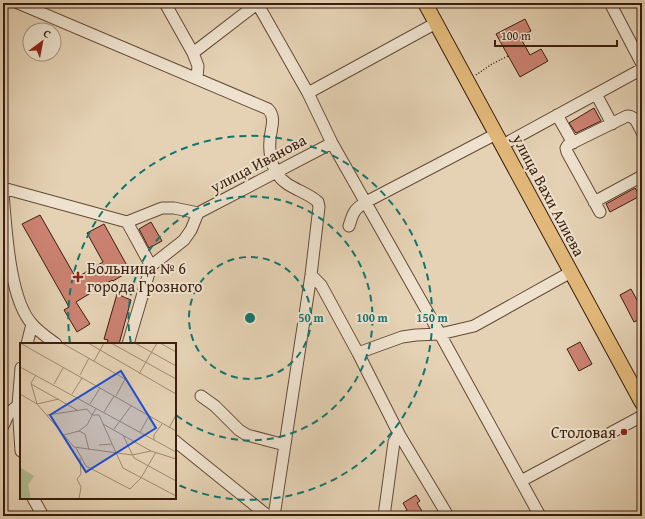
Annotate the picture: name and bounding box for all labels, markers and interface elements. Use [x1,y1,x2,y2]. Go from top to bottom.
north arrow [22,22,62,62]
scale bar [495,22,617,48]
text: С [40,25,54,42]
text: 100 m [501,27,531,44]
street label: улица Иванова [205,127,311,199]
street label: улица Вахи Алиева [506,129,592,261]
place label: Больница № 6 города Грозного [87,256,202,298]
marker: Больница № 6 города Грозного [72,271,84,283]
text: 50 m [298,309,324,326]
text: 100 m [356,309,389,326]
text: 150 m [416,309,449,326]
centre of rings [243,311,257,325]
inset map [20,343,176,499]
place label: Столовая [551,420,616,444]
marker: Столовая [619,427,629,437]

